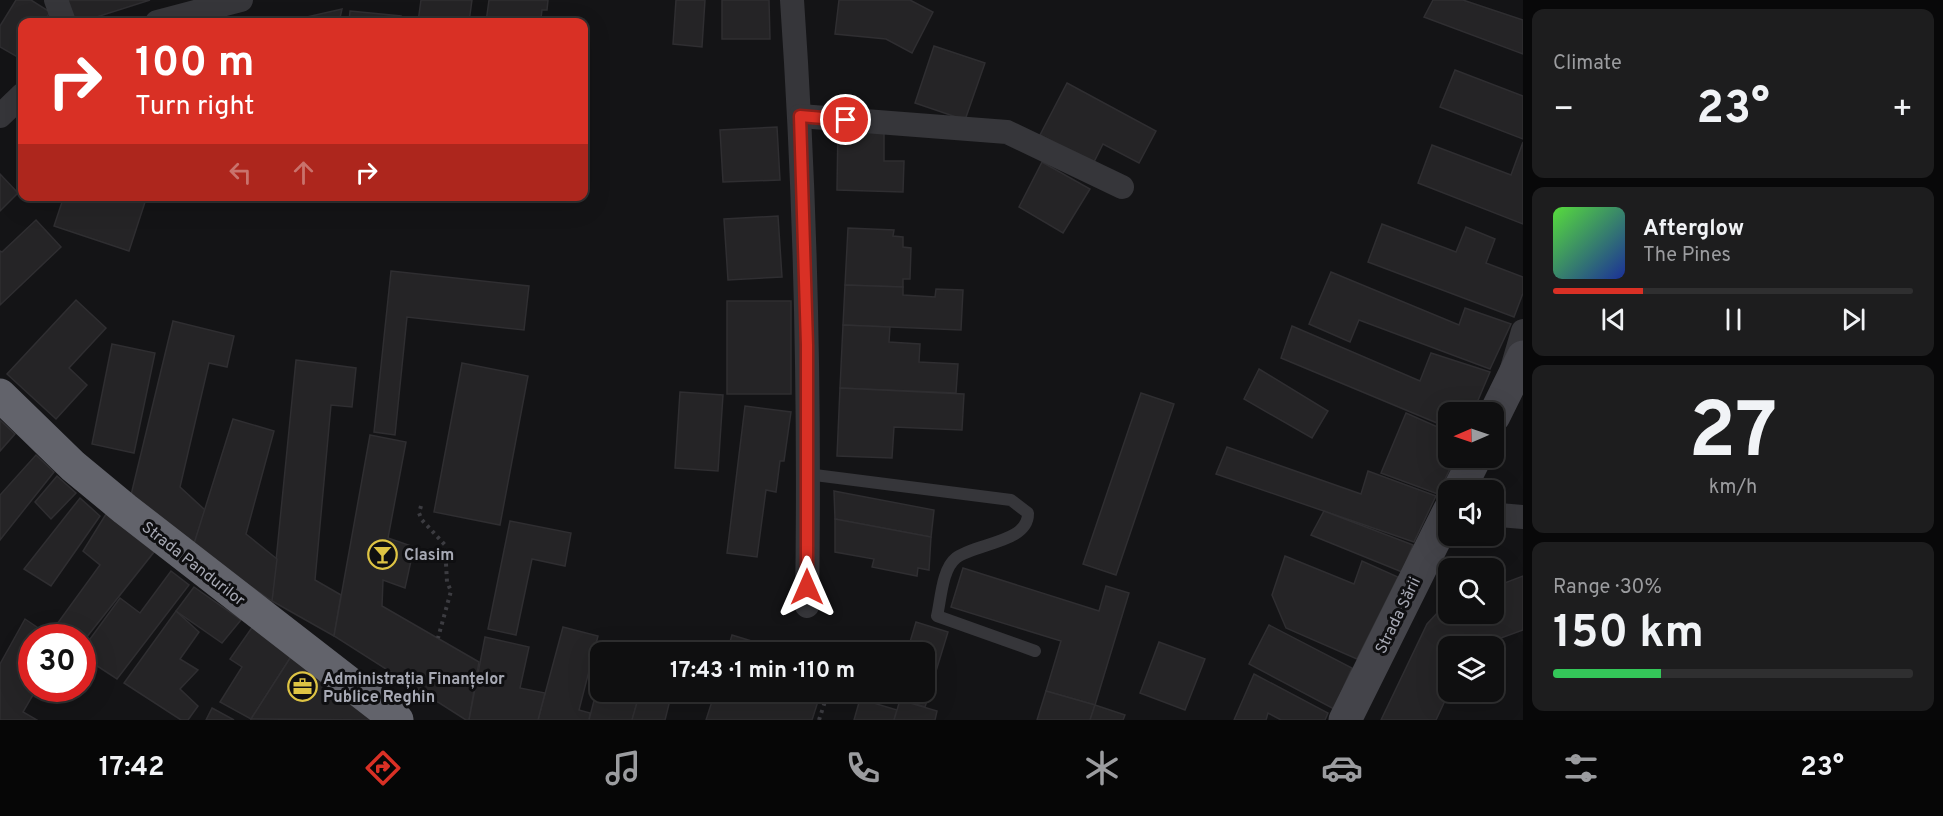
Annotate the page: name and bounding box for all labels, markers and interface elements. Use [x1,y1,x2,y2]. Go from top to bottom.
text: 100 m [135,38,254,91]
icon: right [36,42,114,120]
text: Climate [1553,51,1622,77]
text: 23° [1696,82,1770,139]
text: Turn right [135,90,254,124]
text: − [1553,90,1574,132]
text: + [1892,90,1913,132]
pin [820,94,871,145]
icon: arrive [829,103,862,136]
icon: left [224,156,257,189]
icon: ahead [287,156,320,189]
icon: right [350,156,383,189]
text: Afterglow [1643,216,1744,243]
text: The Pines [1643,243,1731,269]
icon: previous [1597,303,1630,336]
icon: pause [1717,303,1750,336]
icon: next [1837,303,1870,336]
text: 27 [1689,386,1777,485]
north arrow [1438,402,1504,468]
map controls [1438,402,1504,702]
text: km/h [1709,475,1757,501]
button: sound [1438,480,1504,546]
street label: Strada Pandurilor [137,518,248,611]
bar icon: Clasim [367,538,399,570]
place label: Clasim [404,546,454,566]
position arrow [775,555,839,619]
button: search [1438,558,1504,624]
street label: Strada Sării [1372,574,1426,657]
text: Range · 30% [1553,575,1662,601]
text: 150 km [1553,606,1704,663]
speed limit sign: 30 [18,624,96,702]
button: layers [1438,636,1504,702]
text: 17:43 · 1 min · 110 m [670,658,855,685]
place label: Administrația Finanțelor Publice Reghin [323,670,505,708]
office icon: Administrația Finanțelor Publice Reghin [286,671,318,703]
icon: directions [362,747,404,789]
icon: music [602,747,644,789]
icon: phone [842,747,884,789]
icon: climate [1081,747,1123,789]
icon: car [1321,747,1363,789]
icon: filters [1560,747,1602,789]
text: 17:42 [99,751,165,785]
text: 23° [1800,751,1844,785]

